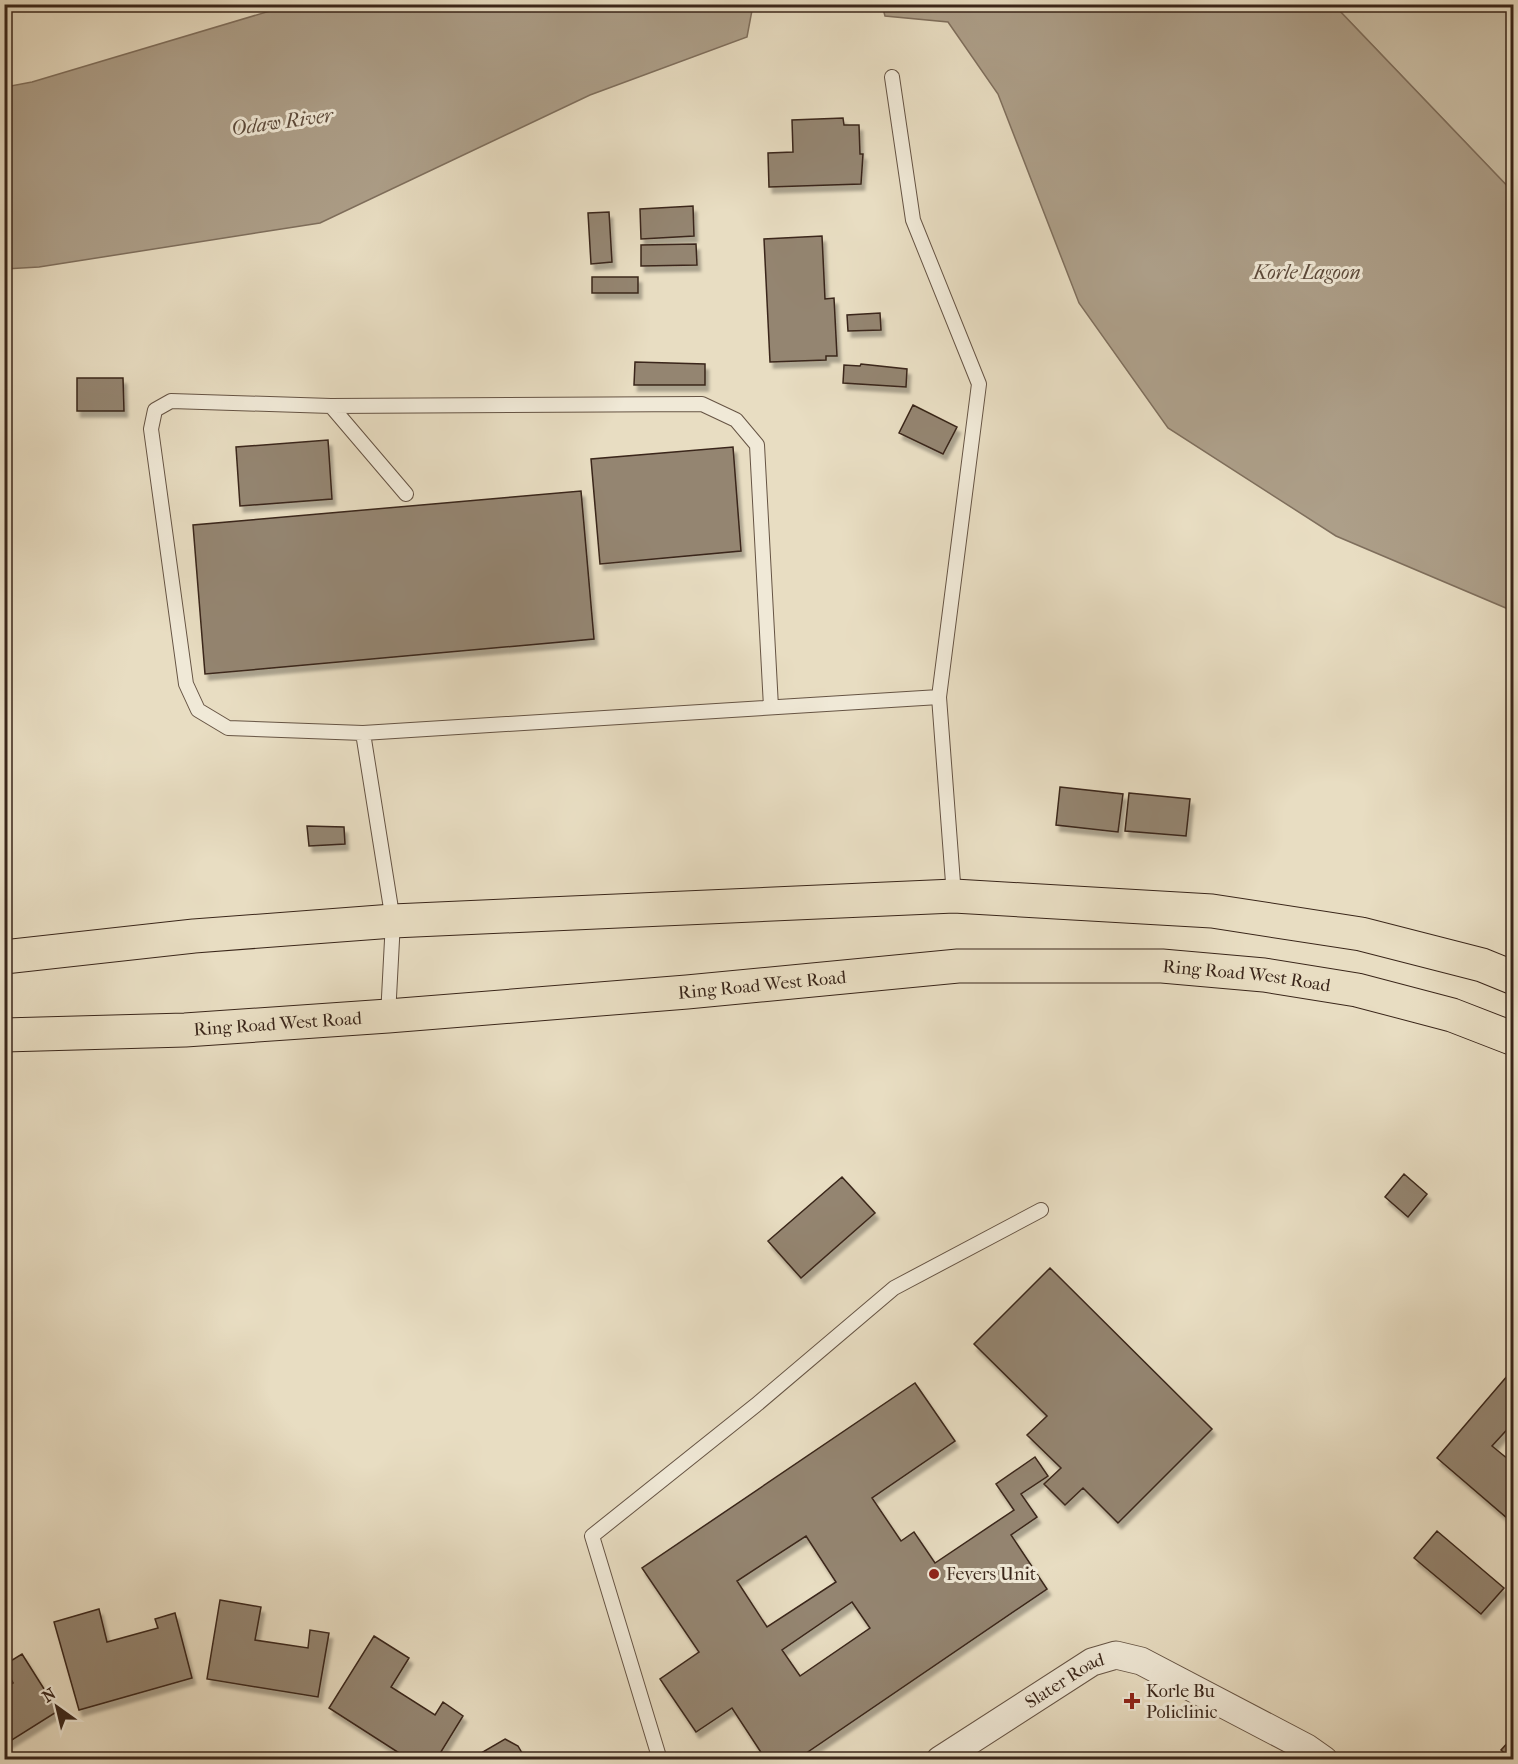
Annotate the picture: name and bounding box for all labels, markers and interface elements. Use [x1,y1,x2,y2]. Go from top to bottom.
water label: Odaw River [230,103,336,140]
water label: Korle Lagoon [1251,261,1361,284]
street label: Ring Road West Road [1162,956,1332,996]
street label: Ring Road West Road [677,966,847,1003]
street label: Ring Road West Road [193,1007,363,1040]
place label: Fevers Unit [946,1564,1037,1585]
marker: Fevers Unit [927,1567,941,1581]
street label: Slater Road [1021,1649,1107,1713]
north arrow [27,1677,87,1737]
place label: Korle Bu Policlinic [1146,1681,1217,1723]
text: N [39,1683,60,1706]
marker: Korle Bu Policlinic [1123,1692,1141,1710]

